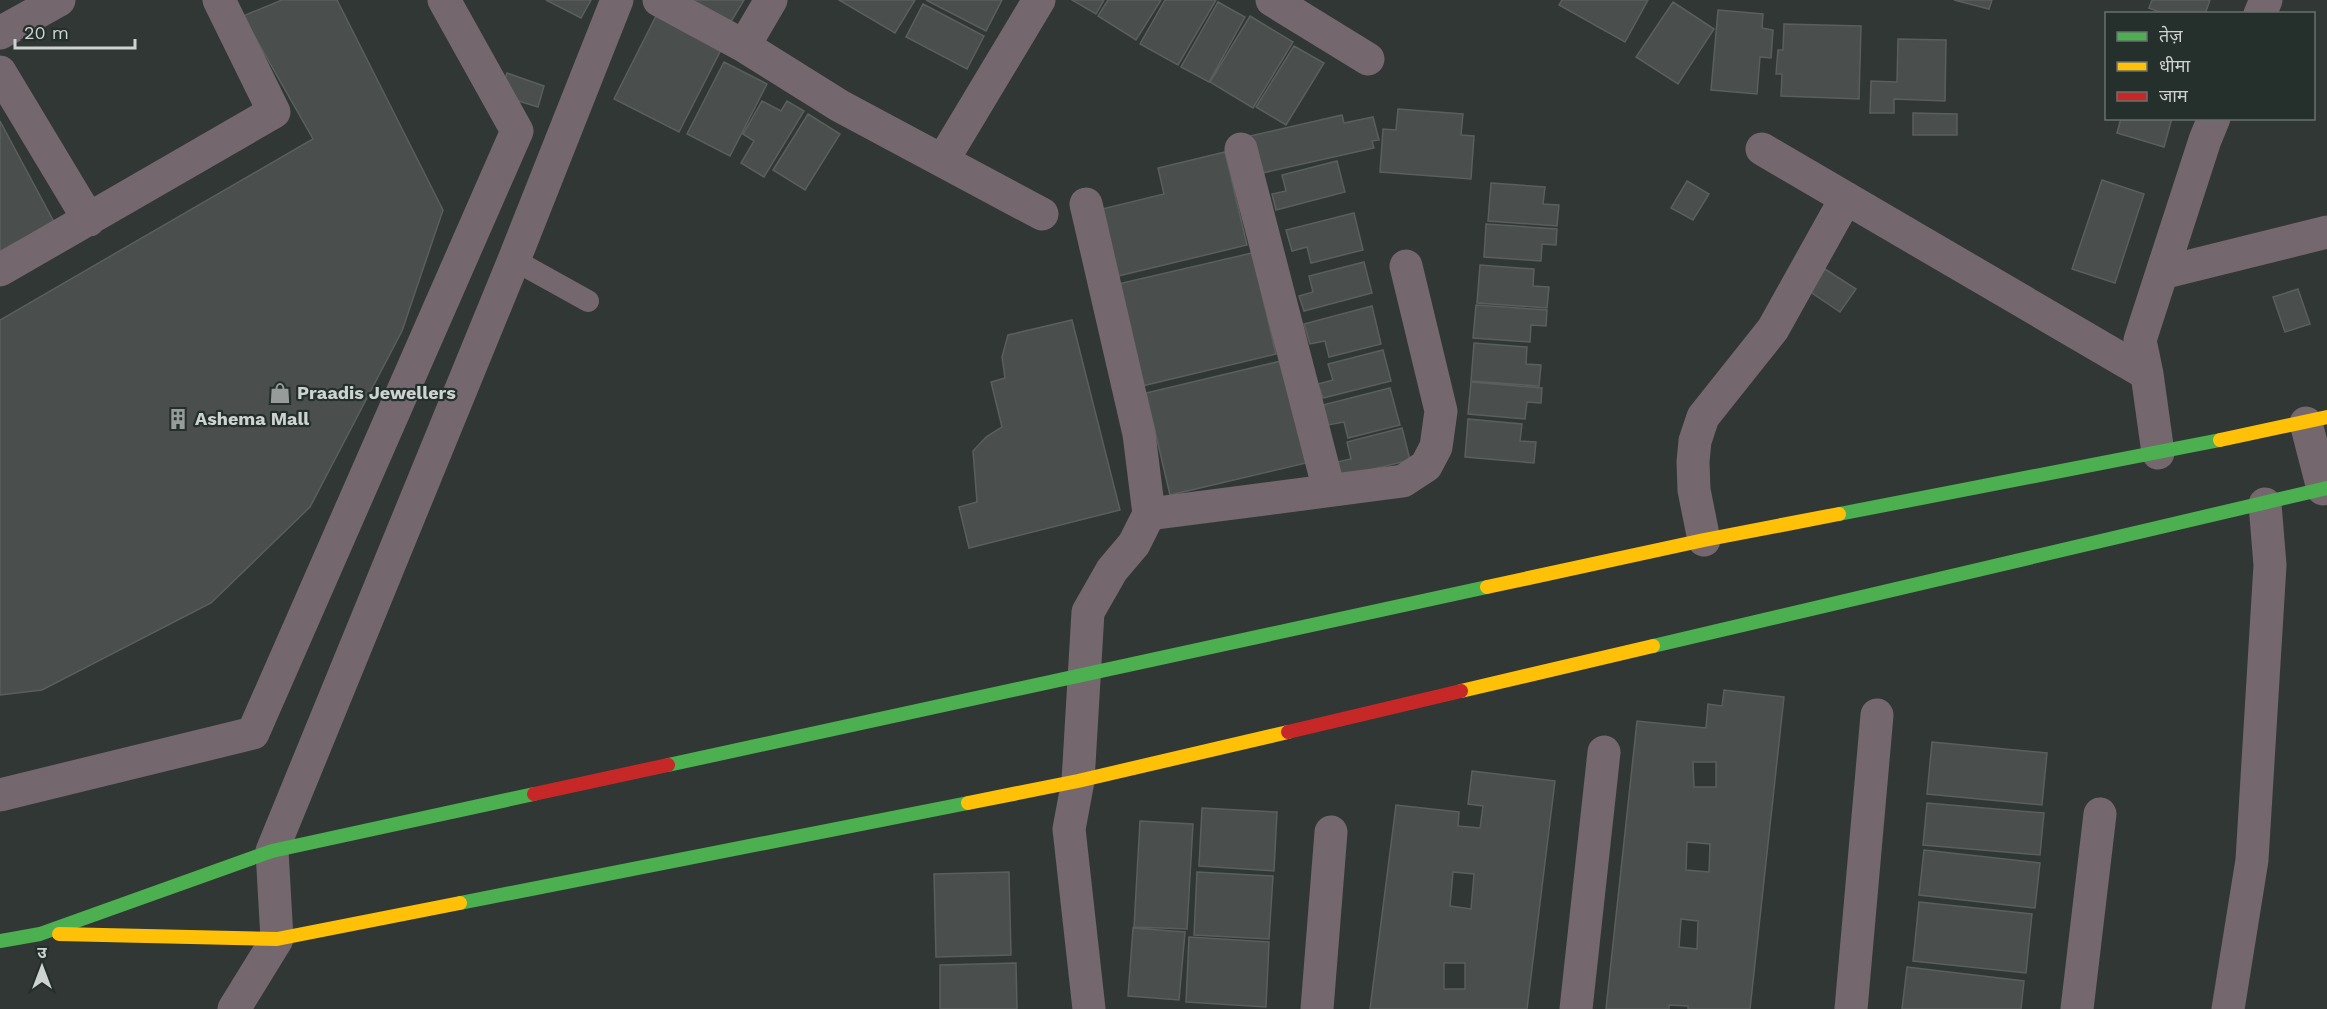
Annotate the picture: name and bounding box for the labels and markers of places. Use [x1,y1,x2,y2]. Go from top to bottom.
shop icon: Praadis Jewellers [268,381,292,405]
place label: Praadis Jewellers [297,382,456,403]
building icon: Ashema Mall [166,407,190,431]
place label: Ashema Mall [195,408,309,429]

